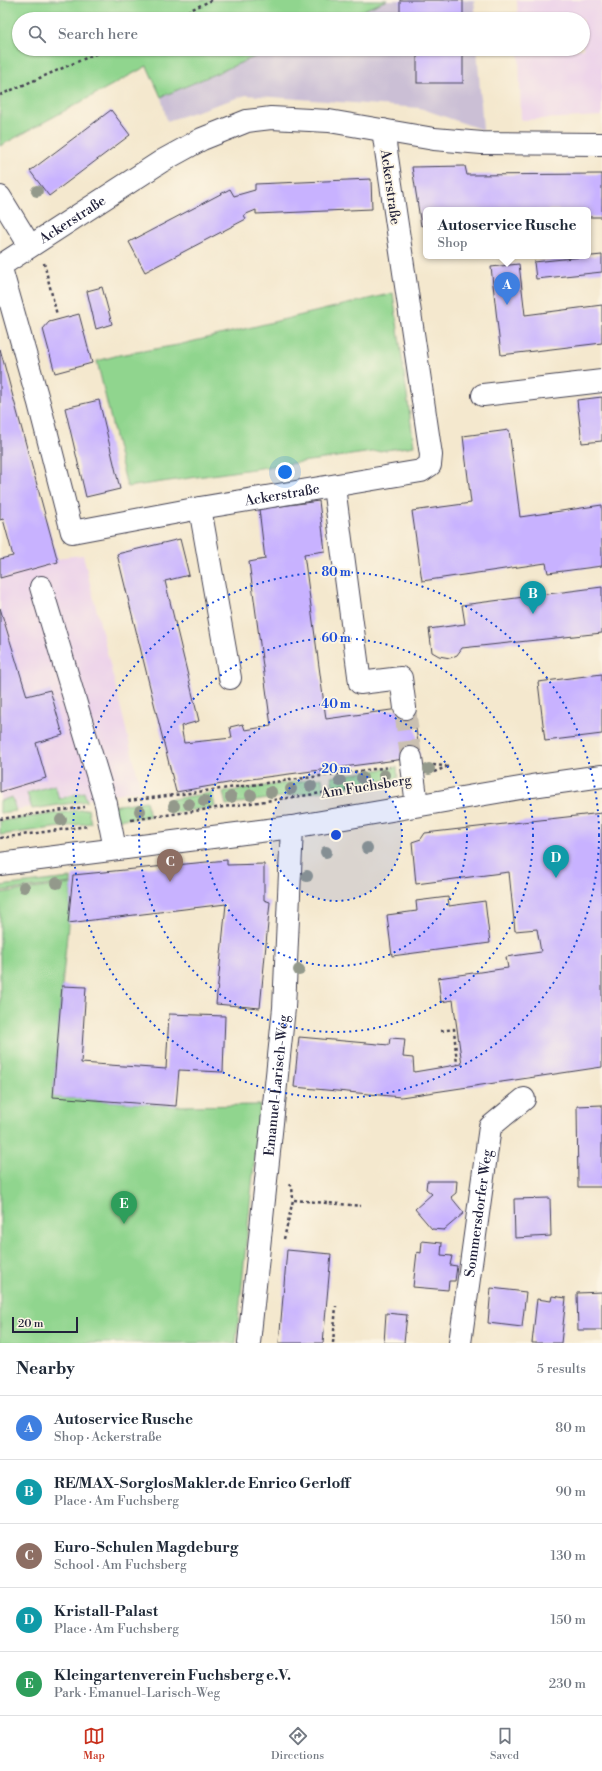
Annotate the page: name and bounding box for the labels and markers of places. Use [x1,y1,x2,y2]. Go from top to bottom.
pin: A [494,272,520,305]
pin: B [520,581,546,614]
centre of rings [329,828,343,842]
pin: D [543,845,569,878]
pin: C [157,849,183,882]
pin: E [111,1191,137,1224]

